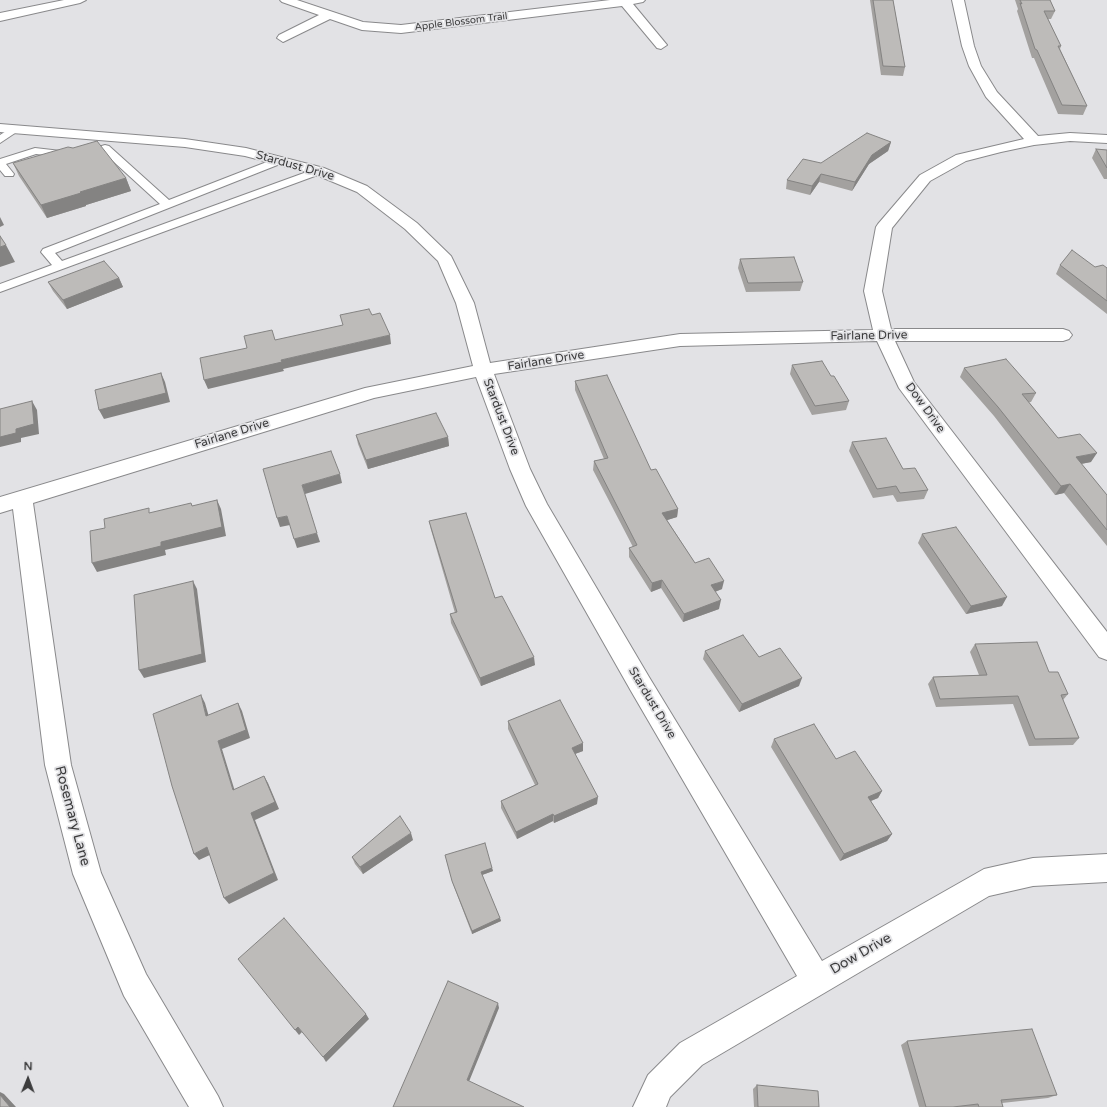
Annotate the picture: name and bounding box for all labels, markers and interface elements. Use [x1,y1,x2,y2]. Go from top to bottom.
street label: Apple Blossom Trail [414,10,508,34]
street label: Stardust Drive [254,148,336,184]
street label: Fairlane Drive [830,328,908,344]
street label: Fairlane Drive [507,348,585,374]
street label: Stardust Drive [480,377,522,457]
street label: Dow Drive [902,380,948,436]
street label: Fairlane Drive [193,416,271,452]
street label: Stardust Drive [625,665,679,741]
street label: Rosemary Lane [51,764,93,868]
street label: Dow Drive [827,930,895,978]
north arrow [8,1059,48,1099]
text: N [24,1060,33,1073]

